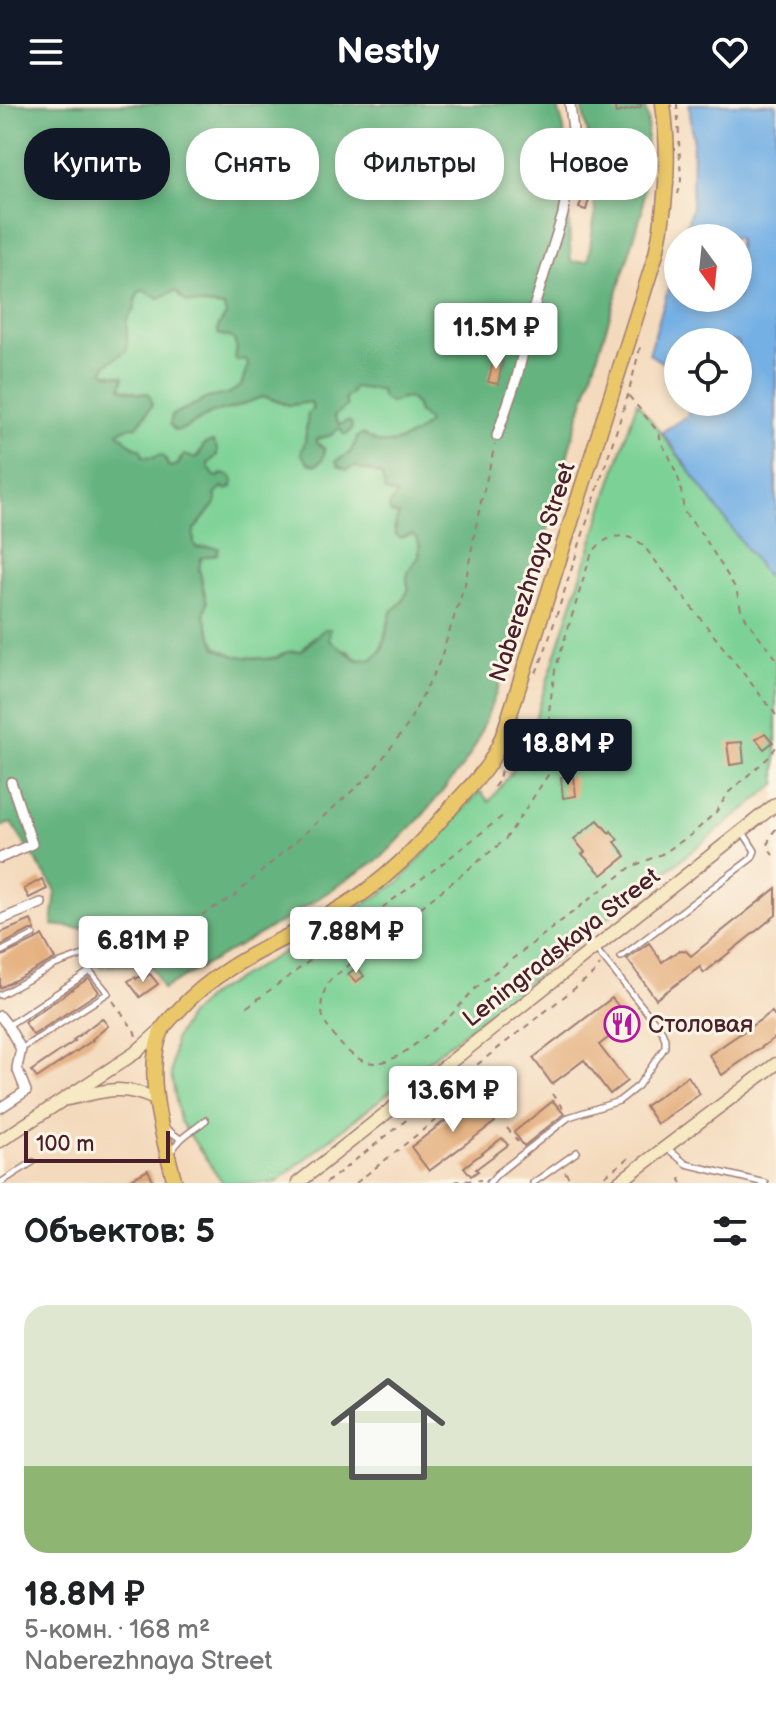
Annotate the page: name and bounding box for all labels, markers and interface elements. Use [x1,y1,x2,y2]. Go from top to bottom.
icon: menu [24,30,68,74]
icon: heart [708,30,752,74]
text: Nestly [337,31,440,74]
chip: Купить [24,128,170,200]
chip: Снять [186,128,319,200]
chip: Фильтры [335,128,504,200]
chip: Новое [520,128,657,200]
north arrow [664,224,752,312]
map controls [664,224,752,416]
pin: 11.5M ₽ [422,303,570,371]
text: 11.5M ₽ [452,313,540,344]
button: locate [664,328,752,416]
street label: Naberezhnaya Street [483,458,582,686]
pin: 18.8M ₽ [494,719,642,787]
text: 18.8M ₽ [522,729,614,760]
street label: Leningradskaya Street [457,861,666,1033]
pin: 7.88M ₽ [282,907,430,975]
pin: 6.81M ₽ [69,916,217,984]
text: 7.88M ₽ [308,917,404,948]
text: 6.81M ₽ [97,926,189,957]
restaurant icon: Столовая [603,1005,641,1043]
place label: Столовая [648,1010,753,1039]
pin: 13.6M ₽ [379,1066,527,1134]
text: 13.6M ₽ [407,1076,499,1107]
scale bar [24,1127,170,1163]
text: 100 m [36,1131,95,1158]
icon: filters [708,1209,752,1253]
text: Объектов: 5 [24,1211,215,1252]
icon: home [316,1357,460,1501]
text: 18.8M ₽ [24,1574,145,1615]
text: 5-комн. · 168 m² [24,1615,210,1646]
text: Naberezhnaya Street [24,1646,272,1677]

